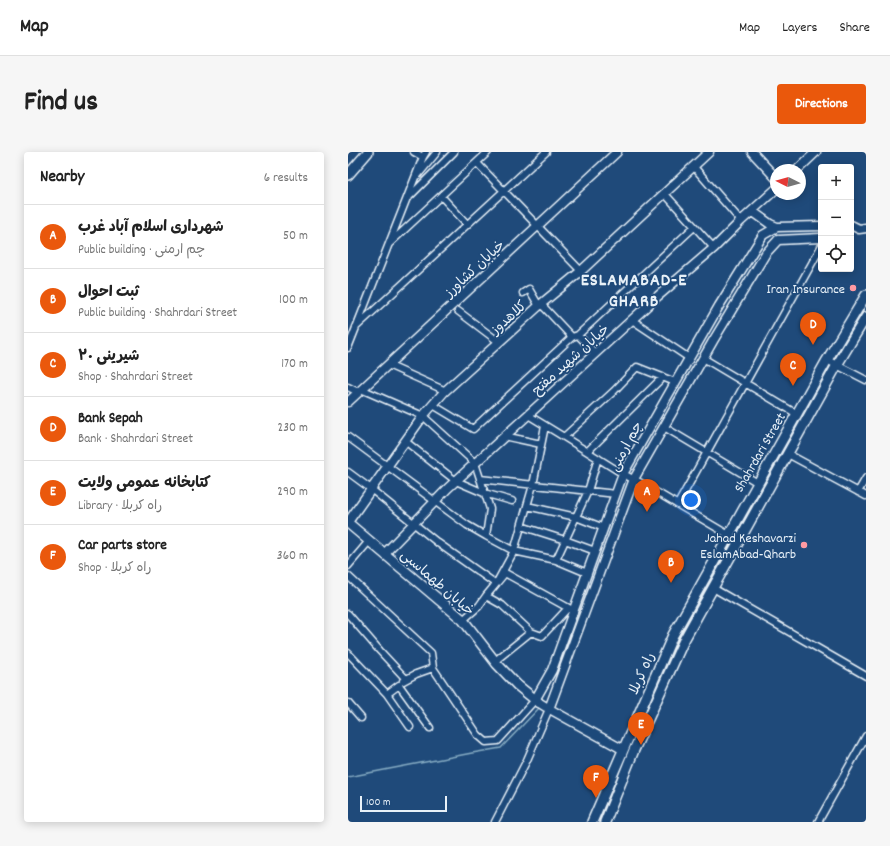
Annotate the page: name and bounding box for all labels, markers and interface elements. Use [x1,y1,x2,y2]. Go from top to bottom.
text: Map [20,14,49,41]
text: Map [739,18,760,38]
text: Layers [782,18,817,38]
text: Share [839,18,870,38]
text: Find us [24,84,98,124]
button: Directions [777,84,866,124]
north arrow [770,164,806,200]
map controls [818,164,854,272]
button: + [818,164,854,200]
text: Nearby [40,166,84,190]
text: 6 results [264,169,308,188]
button: − [818,200,854,236]
text: شهرداری اسلام آباد غرب [78,217,224,239]
text: A [49,227,57,246]
text: 50 m [283,227,308,246]
street label: خیابان کشاورز [440,236,510,303]
button: locate [818,236,854,272]
text: Public building · چم ارمنی [78,241,205,260]
district label: ESLAMABAD-E GHARB [581,269,687,315]
place label: Iran Insurance [766,280,845,300]
text: ثبت احوال [78,282,139,304]
marker: Iran Insurance [848,283,858,293]
text: B [50,291,56,310]
text: 100 m [279,291,308,310]
street label: کلاهدوز [486,297,532,341]
text: Public building · Shahrdari Street [78,304,237,323]
pin: D [800,312,826,345]
street label: خیابان شهید مفتح [528,320,615,401]
text: شیرینی ۲۰ [78,346,139,368]
pin: C [780,353,806,386]
text: C [50,355,56,374]
text: 170 m [281,355,308,374]
text: Shop · Shahrdari Street [78,368,193,387]
text: Bank Sepah [78,408,143,430]
street label: Shahrdari Street [730,410,792,496]
street label: چم ارمنی [605,418,648,476]
text: D [50,419,56,438]
text: 230 m [278,419,308,438]
text: Bank · Shahrdari Street [78,430,193,449]
text: کتابخانه عمومی ولایت [78,473,211,495]
pin: A [634,479,660,512]
text: E [50,483,56,502]
text: 290 m [277,483,308,502]
your location [681,490,701,510]
text: Library · راه کربلا [78,497,162,516]
place label: Jahad Keshavarzi EslamAbad-Qharb [700,529,796,565]
text: Car parts store [78,535,167,557]
marker: Jahad Keshavarzi EslamAbad-Qharb [799,540,809,550]
street label: خیابان طهماسبی [395,546,478,621]
text: F [50,547,56,566]
text: 360 m [277,547,308,566]
pin: B [658,550,684,583]
text: Shop · راه کربلا [78,559,151,578]
street label: راه کربلا [625,650,661,698]
pin: E [628,712,654,745]
pin: F [583,765,609,798]
scale bar [360,794,447,813]
text: 100 m [366,795,390,811]

